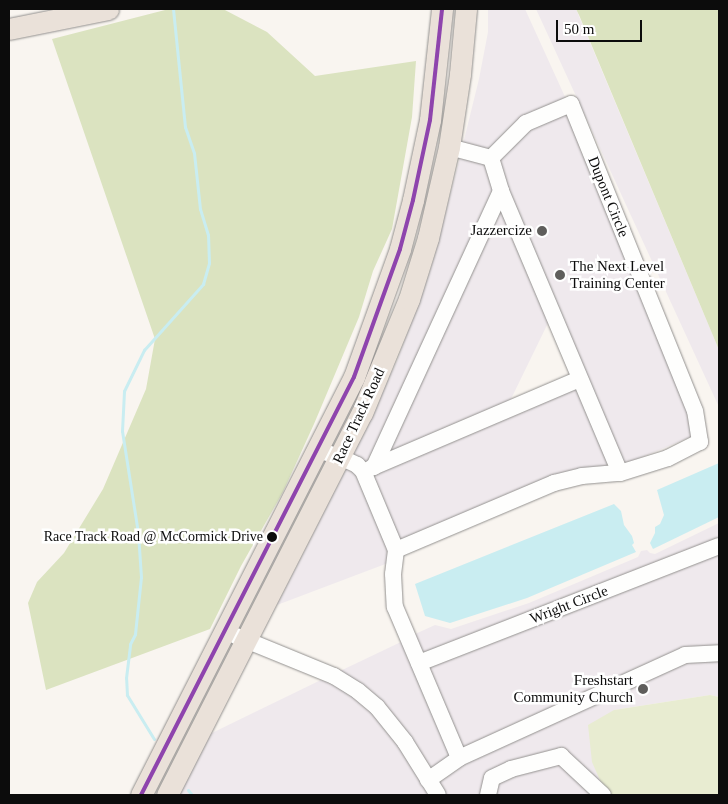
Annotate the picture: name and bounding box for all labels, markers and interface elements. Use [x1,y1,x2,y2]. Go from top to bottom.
scale bar [558,10,644,42]
text: 50 m [564,21,594,37]
street label: Dupont Circle [584,154,632,240]
place label: Jazzercize [470,222,532,240]
marker: Jazzercize [536,225,548,237]
place label: The Next Level Training Center [570,257,665,292]
marker: The Next Level Training Center [554,269,566,281]
street label: Race Track Road [329,365,389,467]
place label: Race Track Road @ McCormick Drive [43,529,263,545]
marker: Race Track Road @ McCormick Drive [267,532,277,542]
street label: Wright Circle [527,582,611,628]
place label: Freshstart Community Church [513,671,633,706]
marker: Freshstart Community Church [637,683,649,695]

